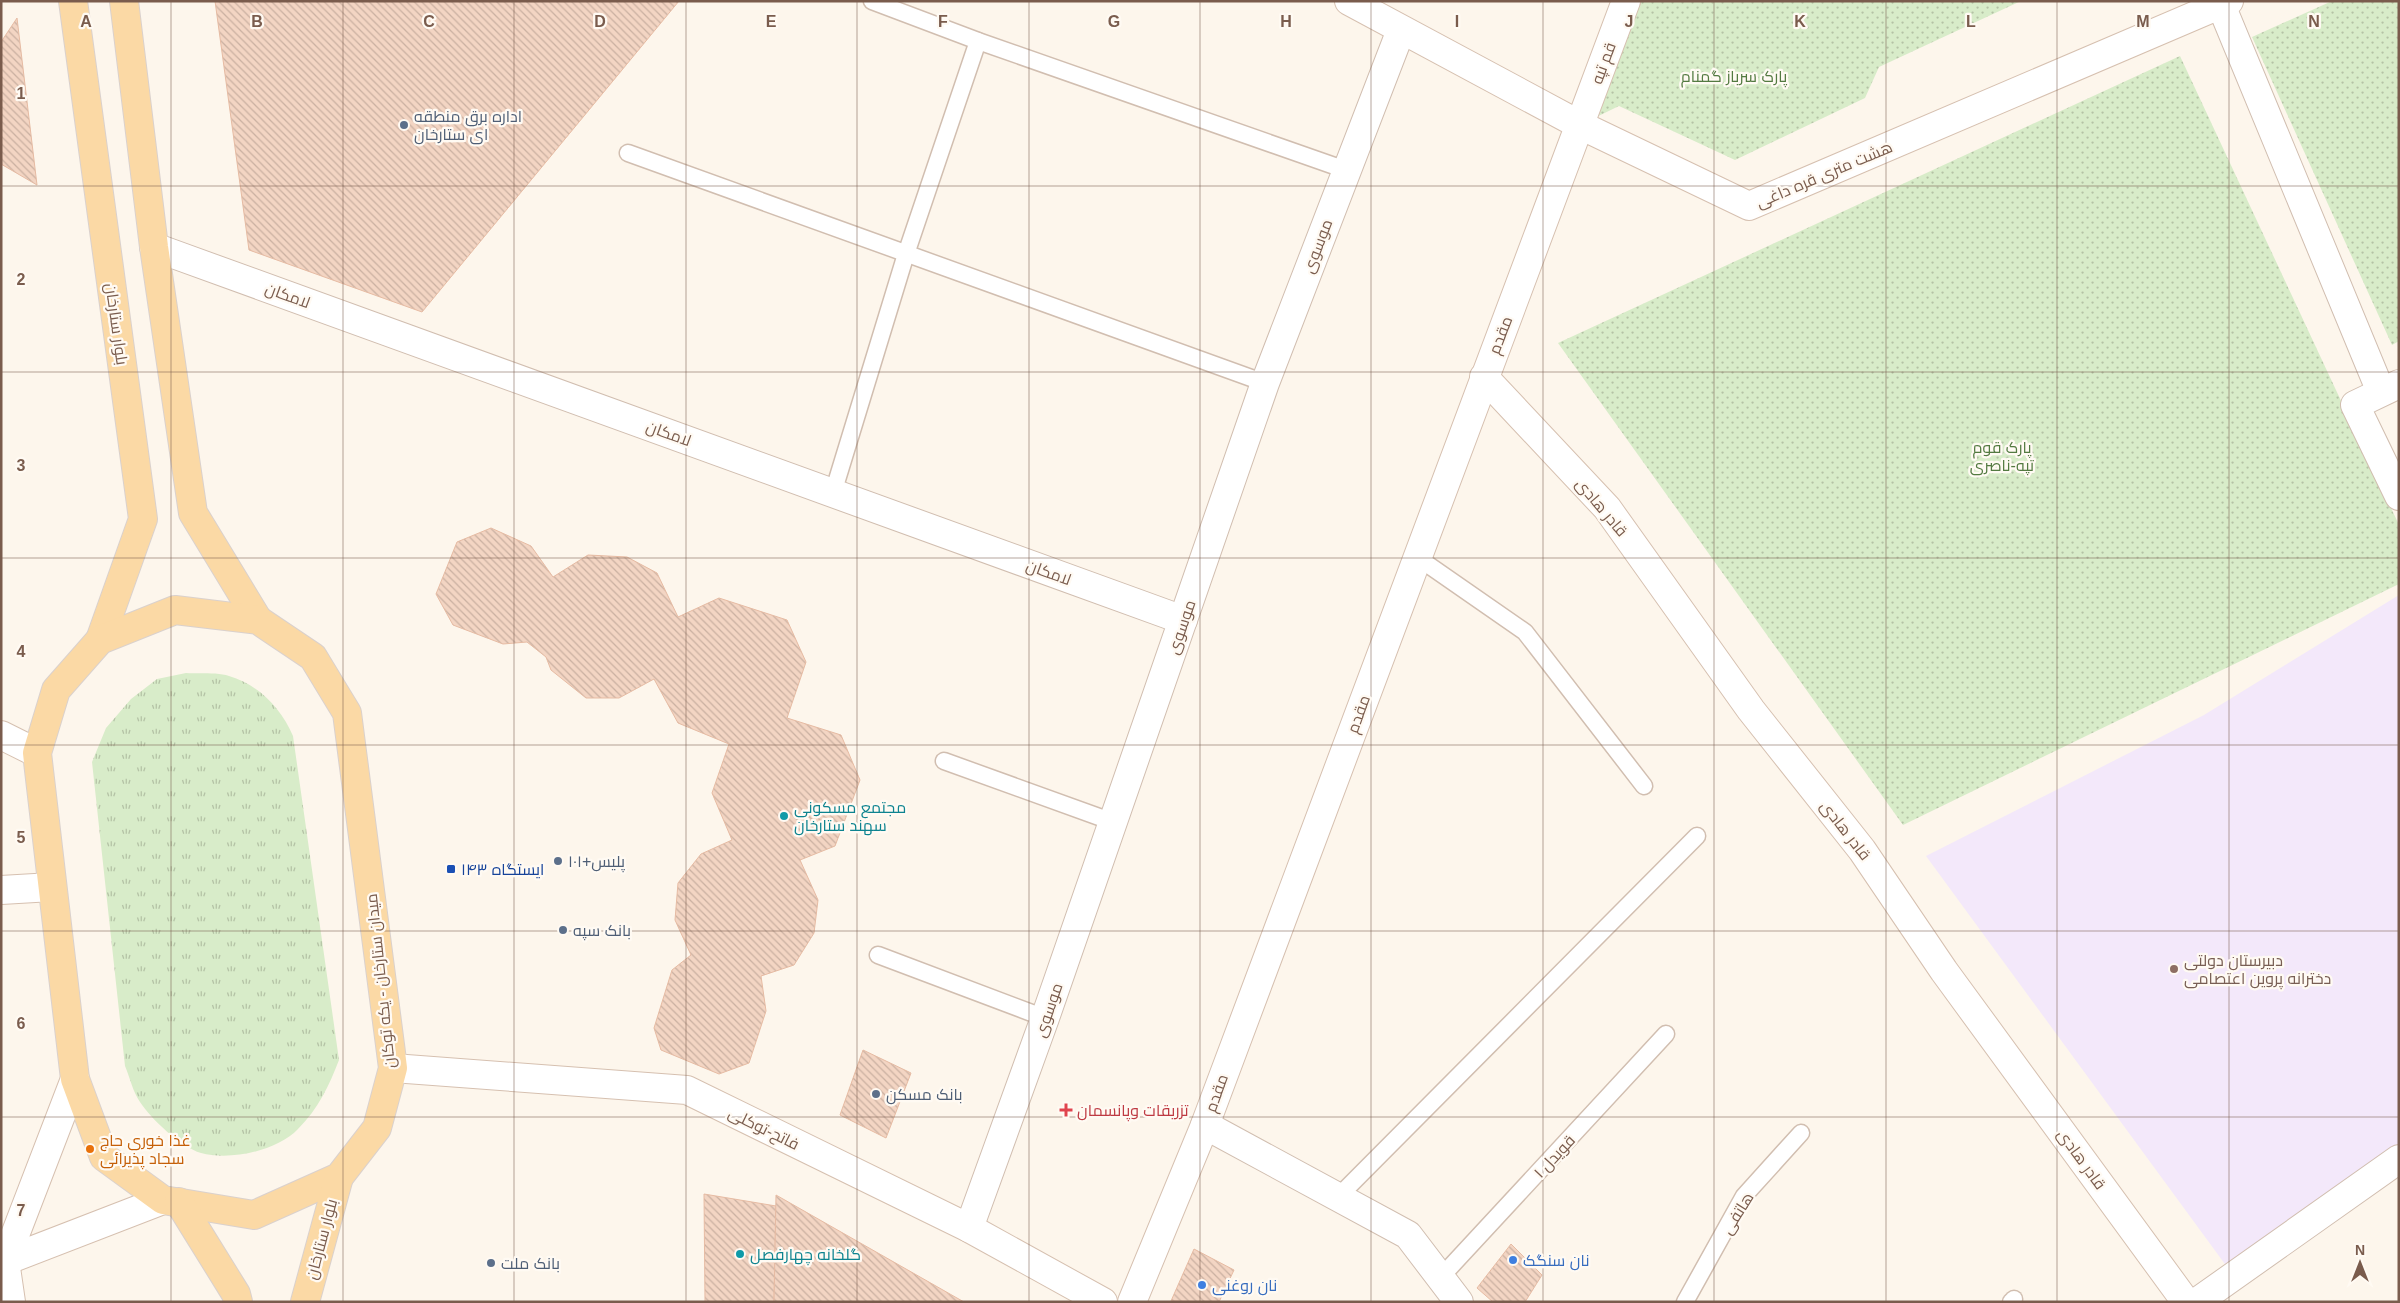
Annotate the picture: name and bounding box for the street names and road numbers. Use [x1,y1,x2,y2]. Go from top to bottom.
street label: قم تپه [1588,40,1622,87]
street label: هشت متری قره داغی [1753,138,1896,213]
street label: موسوی [1299,217,1337,276]
street label: لامکان [262,280,313,313]
street label: بلوار ستارخان [100,282,131,366]
street label: مقدم [1486,314,1518,358]
street label: لامکان [643,418,694,451]
street label: قادر هادی [1571,475,1631,541]
street label: لامکان [1023,557,1074,590]
street label: موسوی [1164,598,1201,657]
street label: مقدم [1344,693,1376,736]
street label: قادر هادی [1816,797,1874,864]
street label: میدان ستارخان - یکه توکان [363,892,400,1069]
street label: موسوی [1031,981,1068,1040]
street label: مقدم [1202,1072,1234,1115]
street label: فاتح-توکلی [724,1104,802,1156]
street label: قادر هادی [2052,1126,2109,1194]
street label: قویدل ۱ [1530,1132,1580,1182]
street label: هاتفی [1718,1189,1759,1238]
street label: بلوار ستارخان [303,1197,342,1282]

